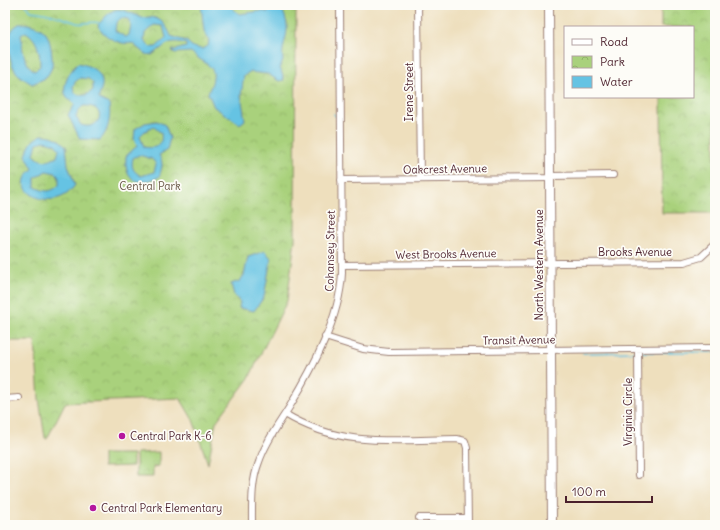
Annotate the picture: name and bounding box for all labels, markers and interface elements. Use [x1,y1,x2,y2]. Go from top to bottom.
legend [564,26,694,98]
text: Road [600,34,628,49]
text: Park [600,54,625,69]
street label: Irene Street [402,62,416,122]
text: Water [600,74,633,89]
street label: Oakcrest Avenue [403,161,487,177]
park label: Central Park [119,179,181,193]
street label: North Western Avenue [532,209,546,321]
street label: Cohansey Street [322,210,338,292]
street label: Brooks Avenue [598,245,672,259]
street label: West Brooks Avenue [395,246,497,262]
street label: Transit Avenue [483,332,556,348]
street label: Virginia Circle [621,378,635,446]
place label: Central Park K-6 [130,429,212,443]
marker: Central Park K-6 [117,431,127,441]
scale bar [566,478,652,504]
text: 100 m [572,484,606,499]
place label: Central Park Elementary [101,501,222,515]
marker: Central Park Elementary [88,503,98,513]

